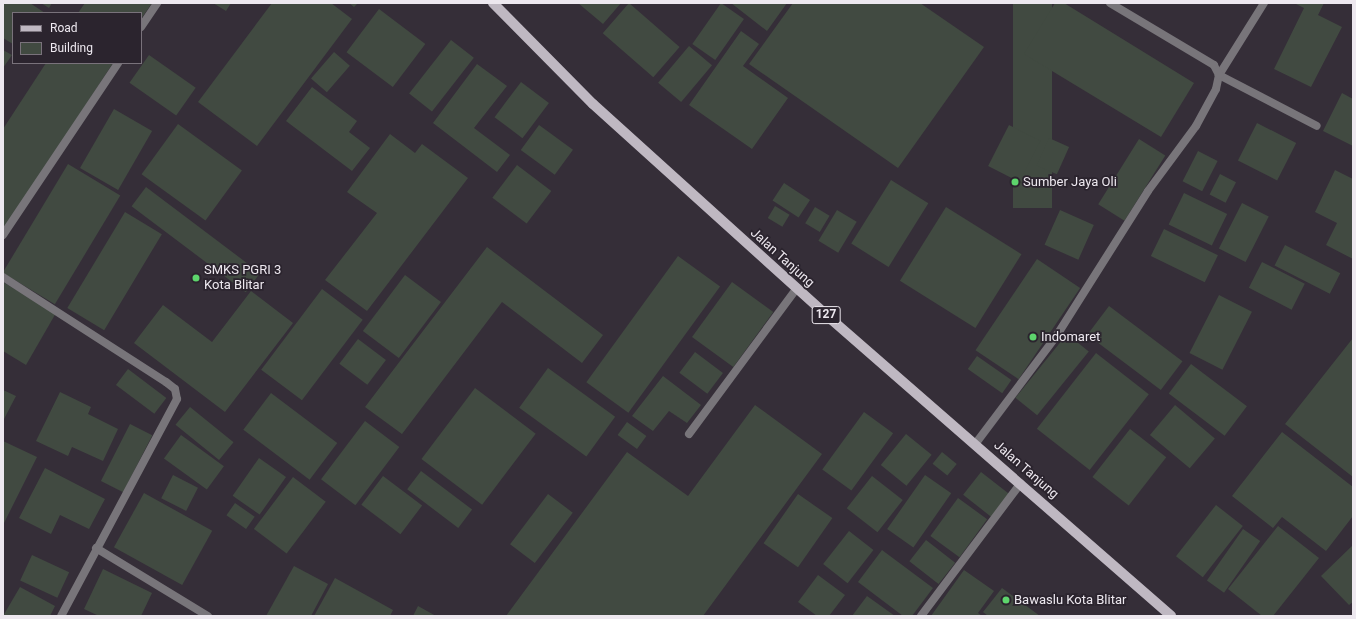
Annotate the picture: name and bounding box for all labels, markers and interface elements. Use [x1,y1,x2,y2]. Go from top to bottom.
legend [12,12,142,64]
text: Road [50,21,78,35]
text: Building [50,41,93,55]
place label: Sumber Jaya Oli [1023,174,1117,190]
marker: Sumber Jaya Oli [1010,177,1020,187]
street label: Jalan Tanjung [747,225,817,291]
place label: SMKS PGRI 3 Kota Blitar [204,263,281,294]
marker: SMKS PGRI 3 Kota Blitar [191,273,201,283]
road number: 127 [811,305,841,325]
place label: Indomaret [1041,329,1100,345]
marker: Indomaret [1028,332,1038,342]
street label: Jalan Tanjung [990,438,1062,502]
place label: Bawaslu Kota Blitar [1014,592,1126,608]
marker: Bawaslu Kota Blitar [1001,595,1011,605]

